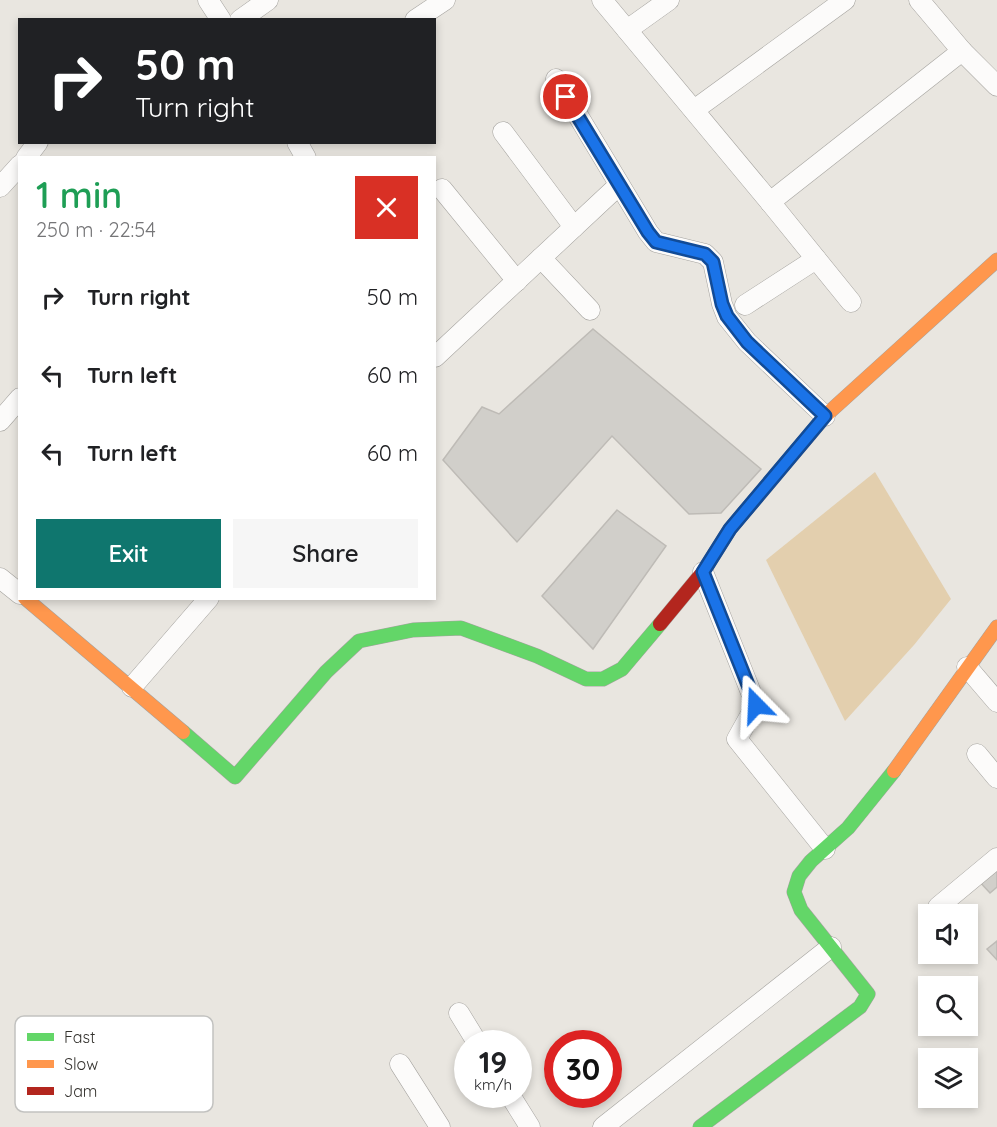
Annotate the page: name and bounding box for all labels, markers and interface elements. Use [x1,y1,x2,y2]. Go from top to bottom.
text: 50 m [135,38,235,91]
icon: right [36,42,114,120]
pin [540,71,591,122]
icon: arrive [549,80,582,113]
text: Turn right [135,90,254,124]
text: 1 min [36,172,122,217]
button: close [355,176,418,239]
text: 250 m · 22:54 [36,217,156,242]
icon: right [36,281,69,314]
text: Turn right [87,283,191,311]
text: 50 m [367,283,418,311]
icon: left [36,359,69,392]
text: Turn left [87,361,177,389]
text: 60 m [367,361,418,389]
icon: left [36,437,69,470]
text: Turn left [87,439,177,467]
text: 60 m [367,439,418,467]
button: Exit [36,519,221,588]
button: Share [233,519,418,588]
position arrow [724,673,788,737]
map controls [918,904,978,1108]
button: sound [918,904,978,964]
button: search [918,976,978,1036]
legend [15,1016,213,1112]
text: Fast [64,1027,95,1047]
speed limit sign: 30 [544,1030,622,1108]
text: 19 [479,1043,507,1081]
button: layers [918,1048,978,1108]
text: Slow [64,1054,98,1074]
text: km/h [474,1075,512,1094]
text: Jam [64,1081,97,1101]

